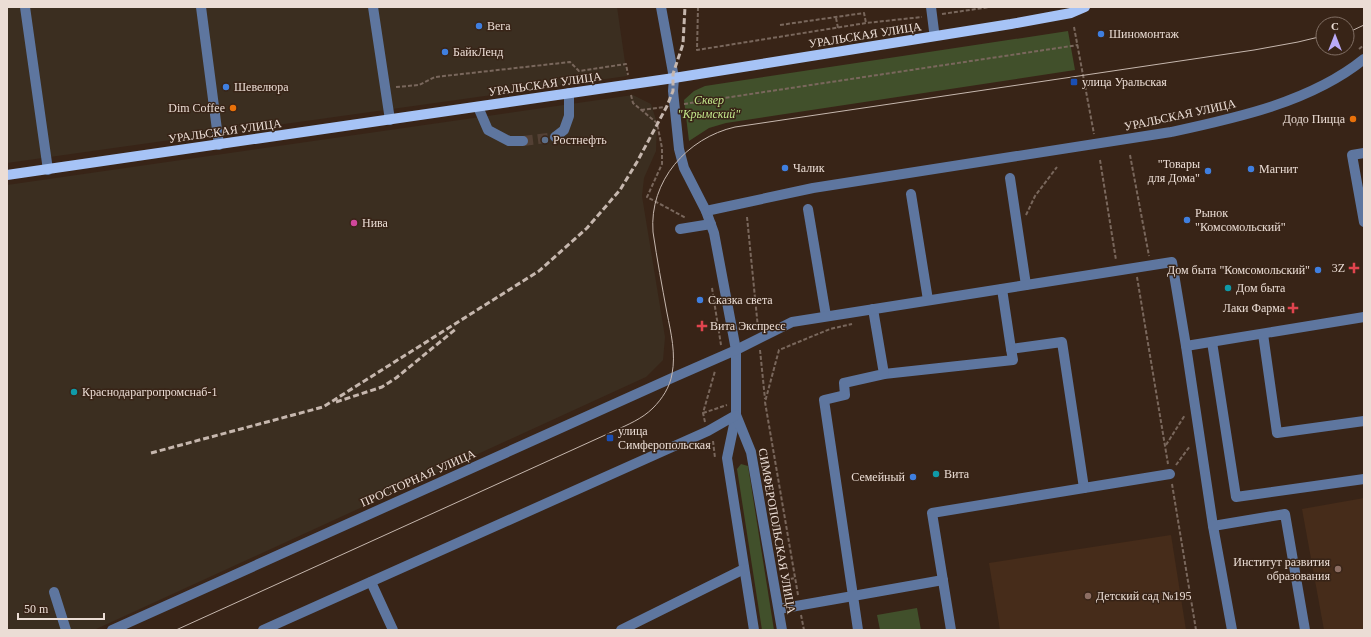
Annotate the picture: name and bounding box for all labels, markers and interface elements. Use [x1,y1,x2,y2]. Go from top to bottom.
north arrow [1315,16,1355,56]
place label: Вега [487,19,511,33]
street label: УРАЛЬСКАЯ УЛИЦА [808,19,923,51]
text: С [1331,20,1339,32]
marker: Вега [474,21,484,31]
place label: Шиномонтаж [1109,27,1179,41]
marker: Шиномонтаж [1096,29,1106,39]
place label: БайкЛенд [453,45,503,59]
marker: БайкЛенд [440,47,450,57]
street label: УРАЛЬСКАЯ УЛИЦА [488,69,603,99]
place label: улица Уральская [1082,75,1167,89]
marker: улица Уральская [1069,77,1079,87]
place label: Шевелюра [234,80,289,94]
marker: Шевелюра [221,82,231,92]
park label: Сквер "Крымский" [678,93,741,121]
street label: УРАЛЬСКАЯ УЛИЦА [1123,96,1238,134]
place label: Dim Coffee [168,101,225,115]
marker: Dim Coffee [228,103,238,113]
place label: Додо Пицца [1283,112,1346,126]
marker: Додо Пицца [1348,114,1358,124]
street label: УРАЛЬСКАЯ УЛИЦА [168,116,283,146]
place label: Ростнефть [553,133,607,147]
marker: Ростнефть [540,135,550,145]
place label: "Товары для Дома" [1148,157,1200,185]
place label: Чалик [793,161,825,175]
place label: Магнит [1259,162,1299,176]
marker: Чалик [780,163,790,173]
marker: Магнит [1246,164,1256,174]
marker: "Товары для Дома" [1203,166,1213,176]
place label: Рынок "Комсомольский" [1195,206,1286,234]
marker: Рынок "Комсомольский" [1182,215,1192,225]
place label: Нива [362,216,389,230]
marker: Нива [349,218,359,228]
place label: 3Z [1332,261,1345,275]
marker: 3Z [1348,262,1360,274]
place label: Дом быта "Комсомольский" [1167,263,1310,277]
marker: Дом быта "Комсомольский" [1313,265,1323,275]
place label: Дом быта [1236,281,1286,295]
marker: Дом быта [1223,283,1233,293]
place label: Сказка света [708,293,773,307]
marker: Сказка света [695,295,705,305]
place label: Лаки Фарма [1223,301,1286,315]
marker: Лаки Фарма [1288,303,1298,313]
place label: Вита Экспресс [710,319,786,333]
marker: Вита Экспресс [697,321,707,331]
place label: Краснодарагропромснаб-1 [82,385,217,399]
marker: Краснодарагропромснаб-1 [69,387,79,397]
place label: улица Симферопольская [618,424,711,452]
marker: улица Симферопольская [605,433,615,443]
street label: ПРОСТОРНАЯ УЛИЦА [358,446,478,510]
street label: СИМФЕРОПОЛЬСКАЯ УЛИЦА [756,447,799,615]
place label: Вита [944,467,970,481]
marker: Вита [931,469,941,479]
place label: Семейный [851,470,906,484]
marker: Семейный [908,472,918,482]
place label: Институт развития образования [1233,555,1330,583]
marker: Институт развития образования [1333,564,1343,574]
place label: Детский сад №195 [1096,589,1191,603]
marker: Детский сад №195 [1083,591,1093,601]
scale bar [18,595,104,621]
text: 50 m [24,602,49,616]

